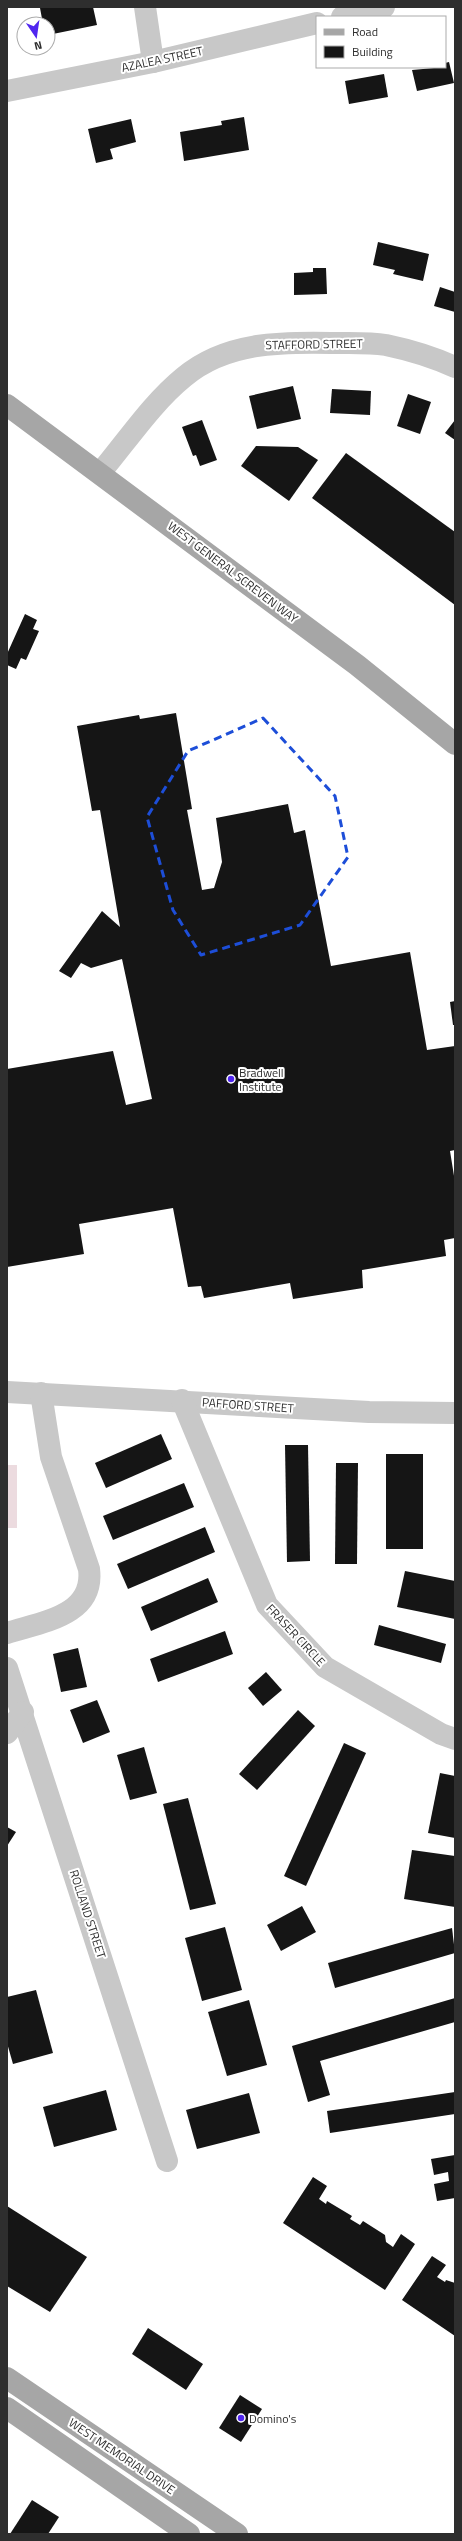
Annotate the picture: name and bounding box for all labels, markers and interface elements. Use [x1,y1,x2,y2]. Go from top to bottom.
north arrow [16,16,56,56]
legend [316,16,446,68]
text: Road [352,22,378,41]
text: N [33,37,44,54]
street label: AZALEA STREET [120,41,205,77]
text: Building [352,42,393,61]
street label: STAFFORD STREET [265,334,364,354]
street label: WEST GENERAL SCREVEN WAY [164,517,303,628]
place label: Bradwell Institute [239,1063,284,1096]
marker: Bradwell Institute [226,1074,236,1084]
street label: PAFFORD STREET [202,1392,295,1418]
street label: FRASER CIRCLE [262,1599,330,1671]
street label: ROLLAND STREET [65,1867,111,1961]
place label: Domino's [249,2409,297,2428]
street label: WEST MEMORIAL DRIVE [65,2413,179,2499]
marker: Domino's [236,2413,246,2423]

